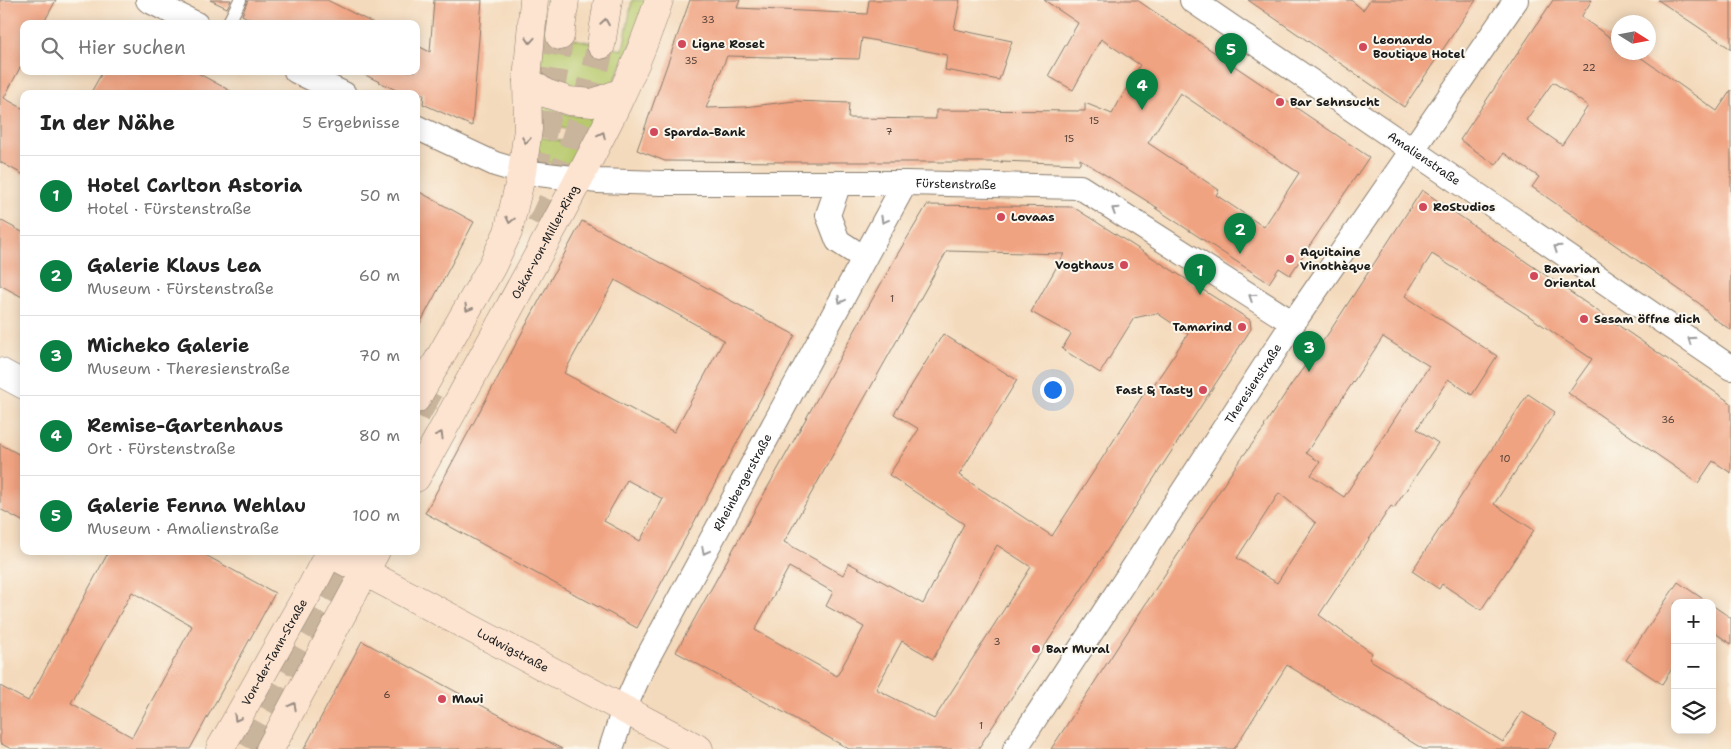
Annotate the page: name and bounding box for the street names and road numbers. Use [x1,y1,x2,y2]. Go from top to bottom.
street label: Amalienstraße [1384,128,1464,189]
street label: Fürstenstraße [915,175,997,193]
street label: Oskar-von-Miller-Ring [508,182,582,302]
street label: Theresienstraße [1221,340,1286,427]
street label: Rheinbergerstraße [710,431,776,534]
street label: Von-der-Tann-Straße [238,596,311,709]
street label: Ludwigstraße [474,625,552,676]

